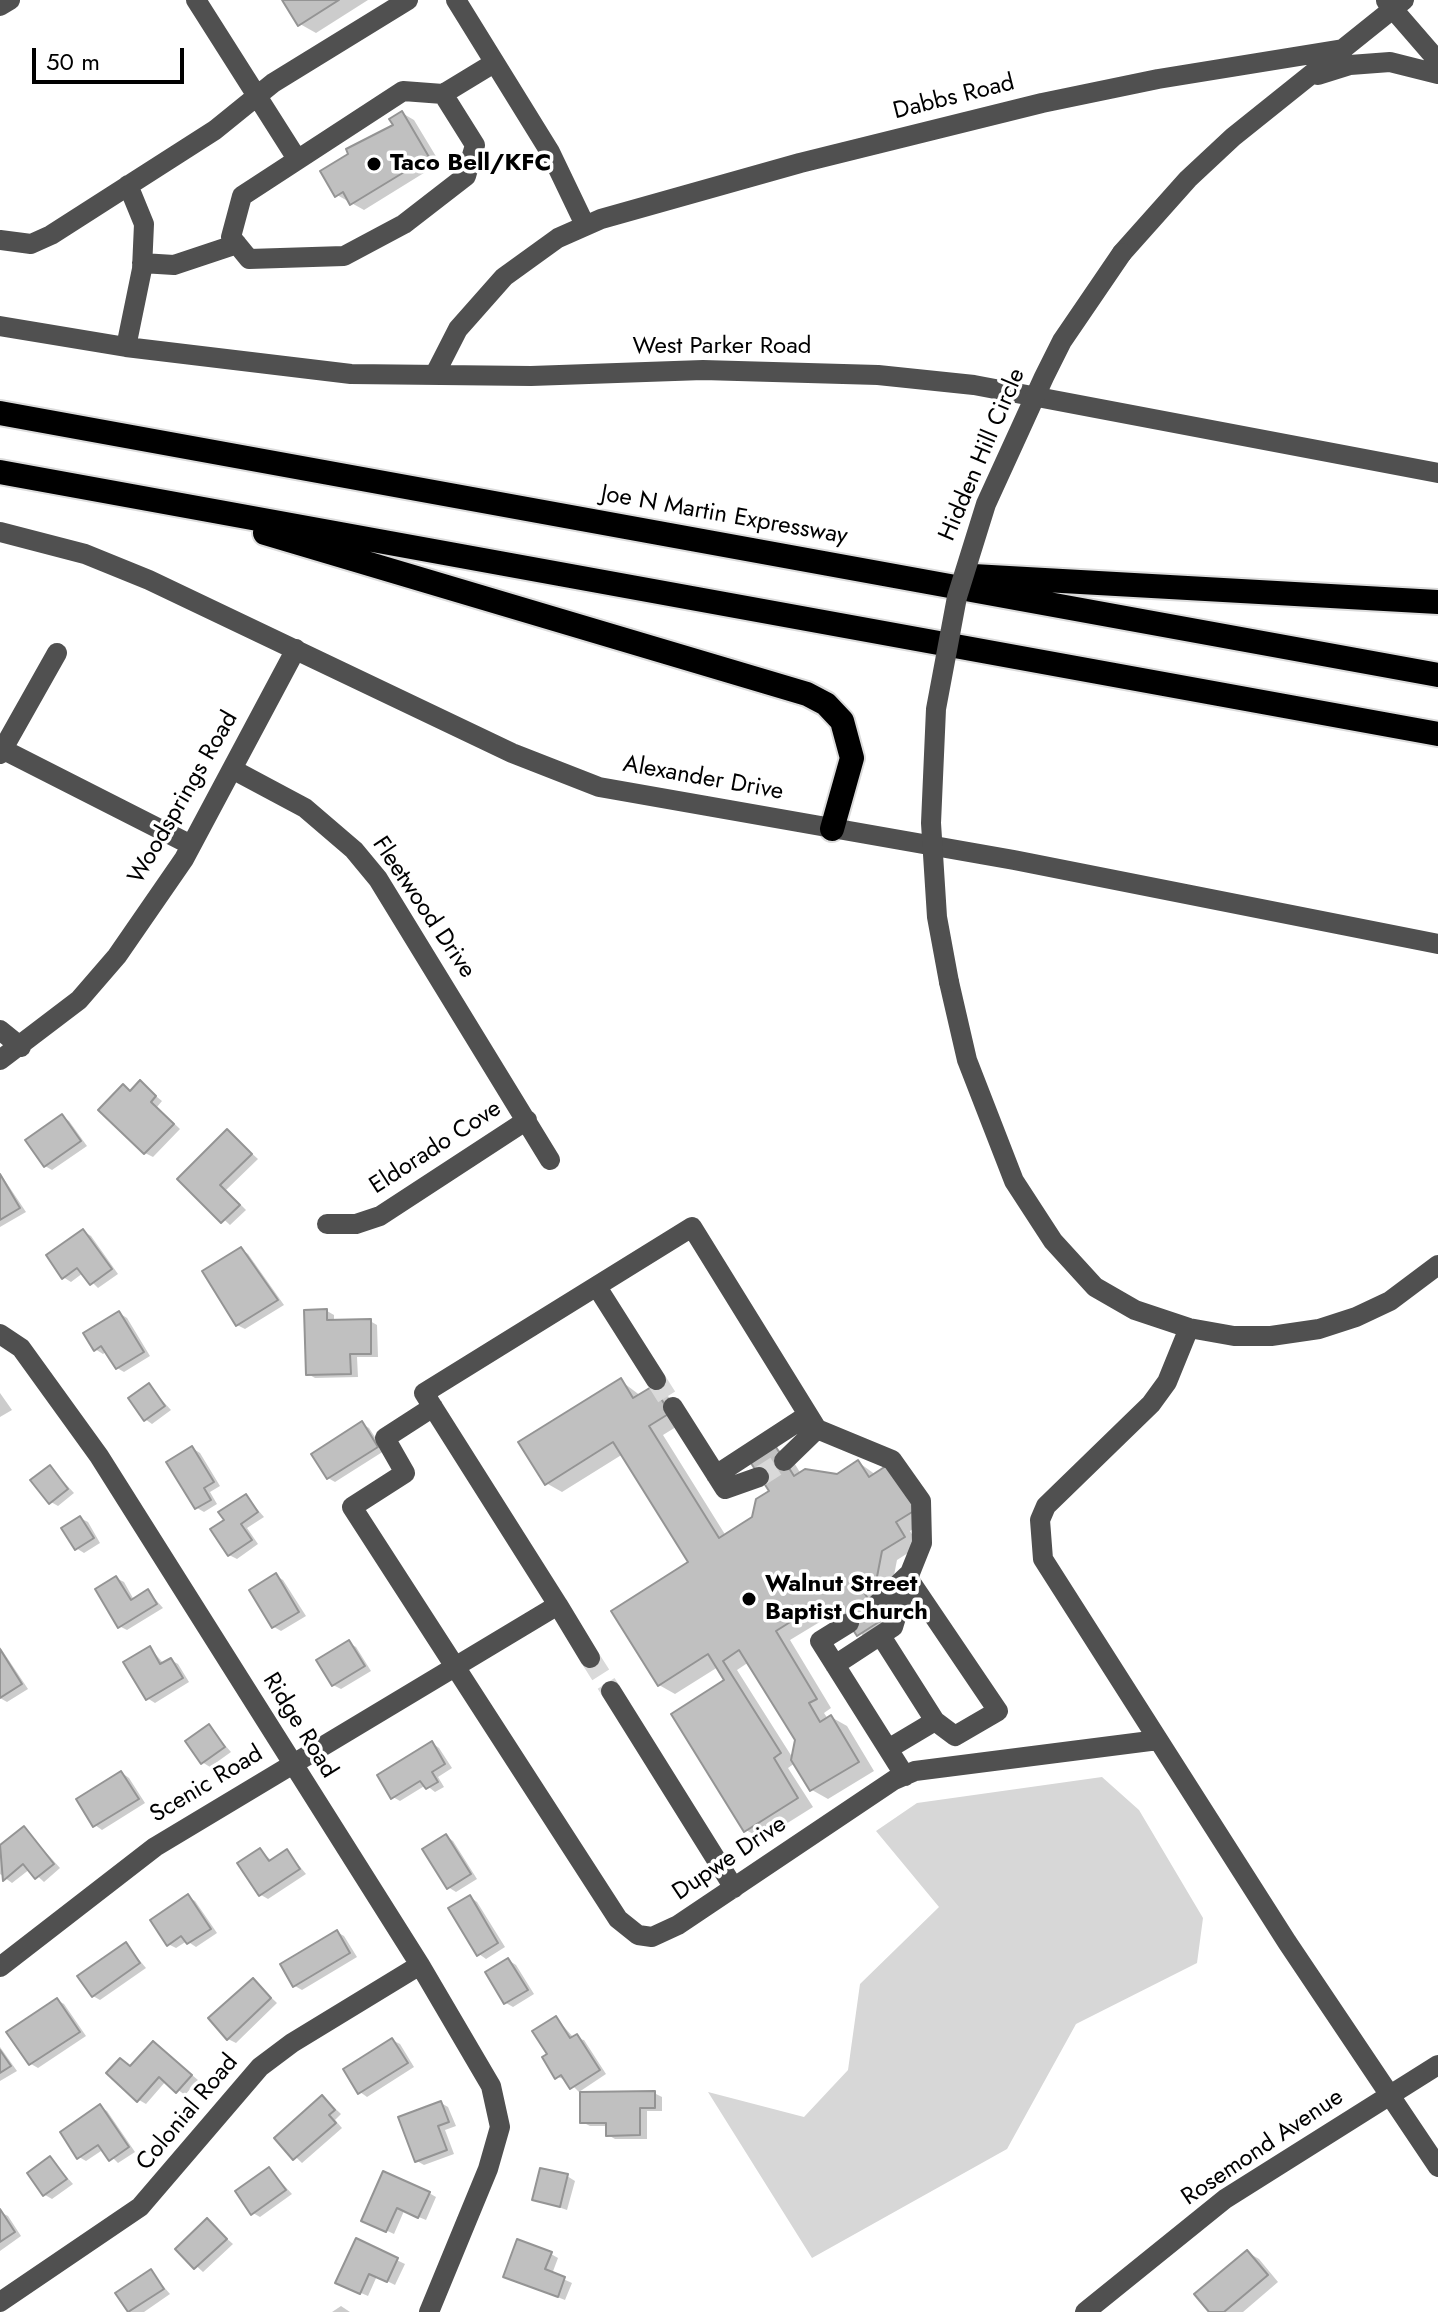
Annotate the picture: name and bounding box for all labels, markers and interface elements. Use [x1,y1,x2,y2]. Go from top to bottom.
scale bar [36,32,188,82]
text: 50 m [46,44,100,79]
street label: Dabbs Road [890,69,1018,127]
place label: Taco Bell/KFC [390,150,551,178]
marker: Taco Bell/KFC [365,155,383,173]
street label: West Parker Road [633,333,811,361]
street label: Hidden Hill Circle [934,364,1032,546]
street label: Joe N Martin Expressway [598,480,850,552]
street label: Woodsprings Road [123,707,245,889]
street label: Alexander Drive [621,751,785,807]
street label: Fleetwood Drive [365,832,481,984]
street label: Eldorado Cove [365,1095,507,1201]
place label: Walnut Street Baptist Church [765,1571,928,1627]
marker: Walnut Street Baptist Church [740,1590,758,1608]
street label: Ridge Road [255,1668,343,1784]
street label: Scenic Road [145,1740,269,1830]
street label: Dupwe Drive [668,1810,792,1908]
street label: Colonial Road [131,2049,245,2177]
street label: Rosemond Avenue [1177,2083,1349,2213]

